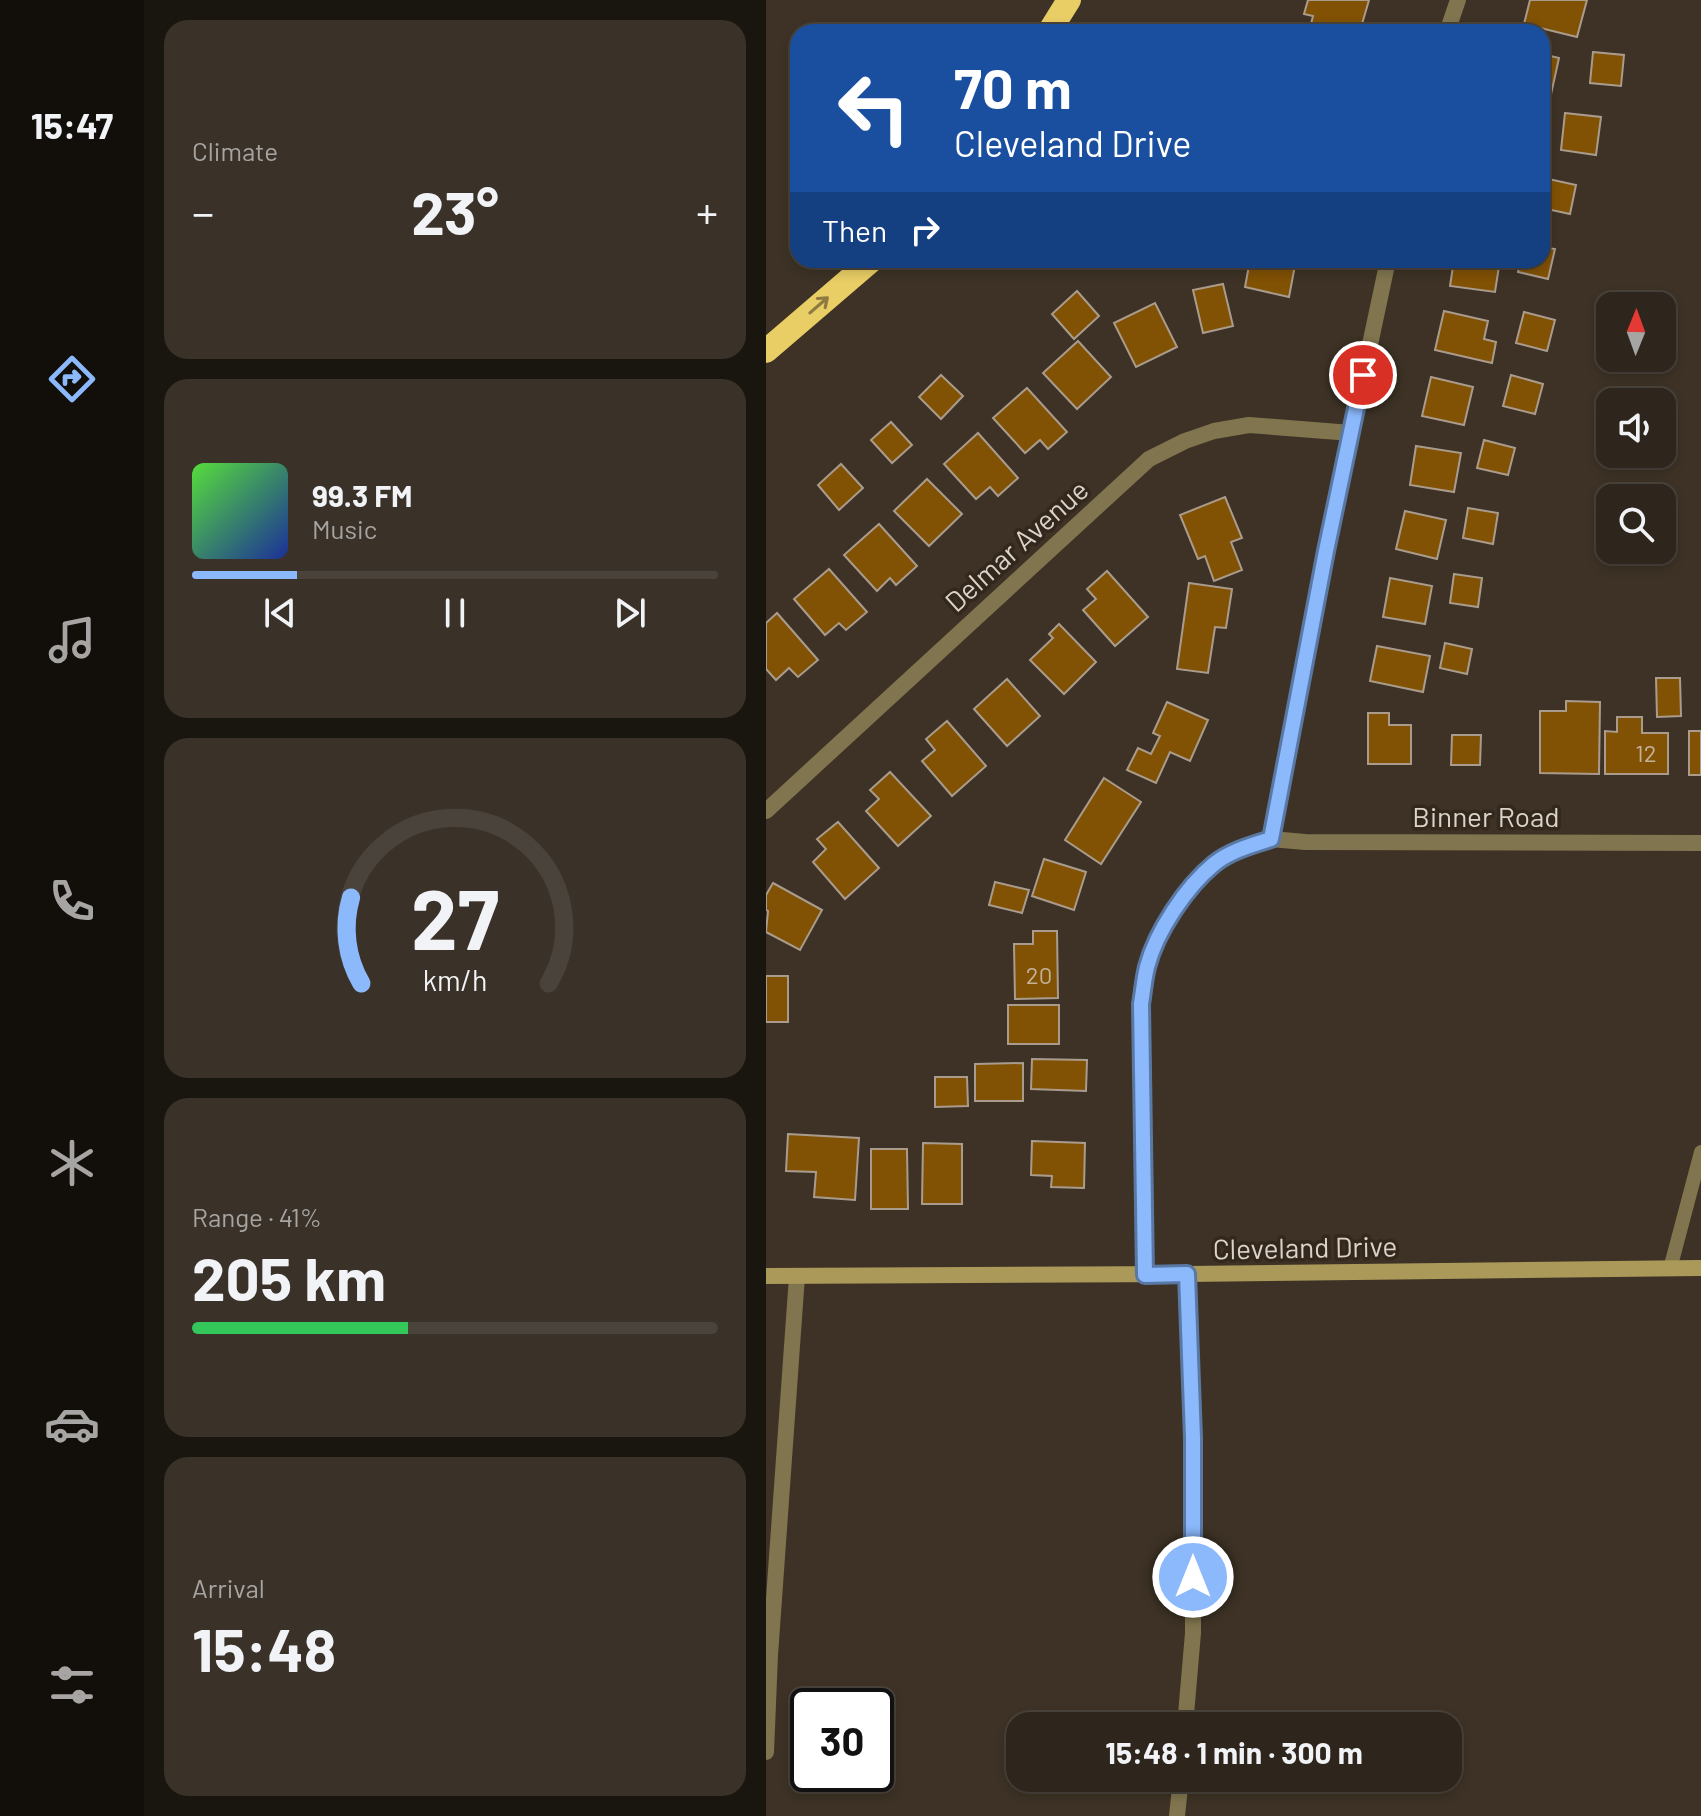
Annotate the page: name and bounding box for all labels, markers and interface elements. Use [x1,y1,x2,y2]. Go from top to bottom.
text: 70 m [954,53,1072,120]
icon: left [822,56,926,160]
text: 15:47 [31,103,113,146]
text: Cleveland Drive [954,121,1191,164]
text: Climate [192,135,278,166]
text: 23° [411,175,499,247]
text: − [192,185,214,238]
text: + [696,185,718,238]
icon: right [903,208,947,252]
text: Then [822,212,887,248]
north arrow [1596,292,1676,372]
map controls [1596,292,1676,564]
one-way arrow [808,297,829,315]
pin [1329,341,1397,409]
icon: directions [44,351,100,407]
icon: arrive [1341,353,1385,397]
button: sound [1596,388,1676,468]
street label: Delmar Avenue [937,472,1095,618]
text: 99.3 FM [312,477,412,513]
button: search [1596,484,1676,564]
text: Music [312,513,377,544]
icon: previous [258,591,302,635]
icon: pause [433,591,477,635]
icon: next [608,591,652,635]
icon: music [44,612,100,668]
house number: 12 [1635,738,1657,767]
street label: Binner Road [1412,799,1560,833]
text: 27 [411,867,499,967]
icon: phone [44,873,100,929]
house number: 20 [1026,960,1052,989]
text: km/h [423,962,487,997]
icon: climate [44,1135,100,1191]
text: Range · 41% [192,1201,322,1232]
street label: Cleveland Drive [1212,1228,1398,1266]
text: 205 km [192,1241,386,1313]
icon: car [44,1396,100,1452]
position arrow [1151,1535,1235,1619]
text: Arrival [192,1572,265,1603]
text: 15:48 [192,1612,336,1684]
icon: filters [44,1657,100,1713]
speed limit sign: 30 [790,1688,894,1792]
text: 15:48 · 1 min · 300 m [1105,1734,1363,1770]

